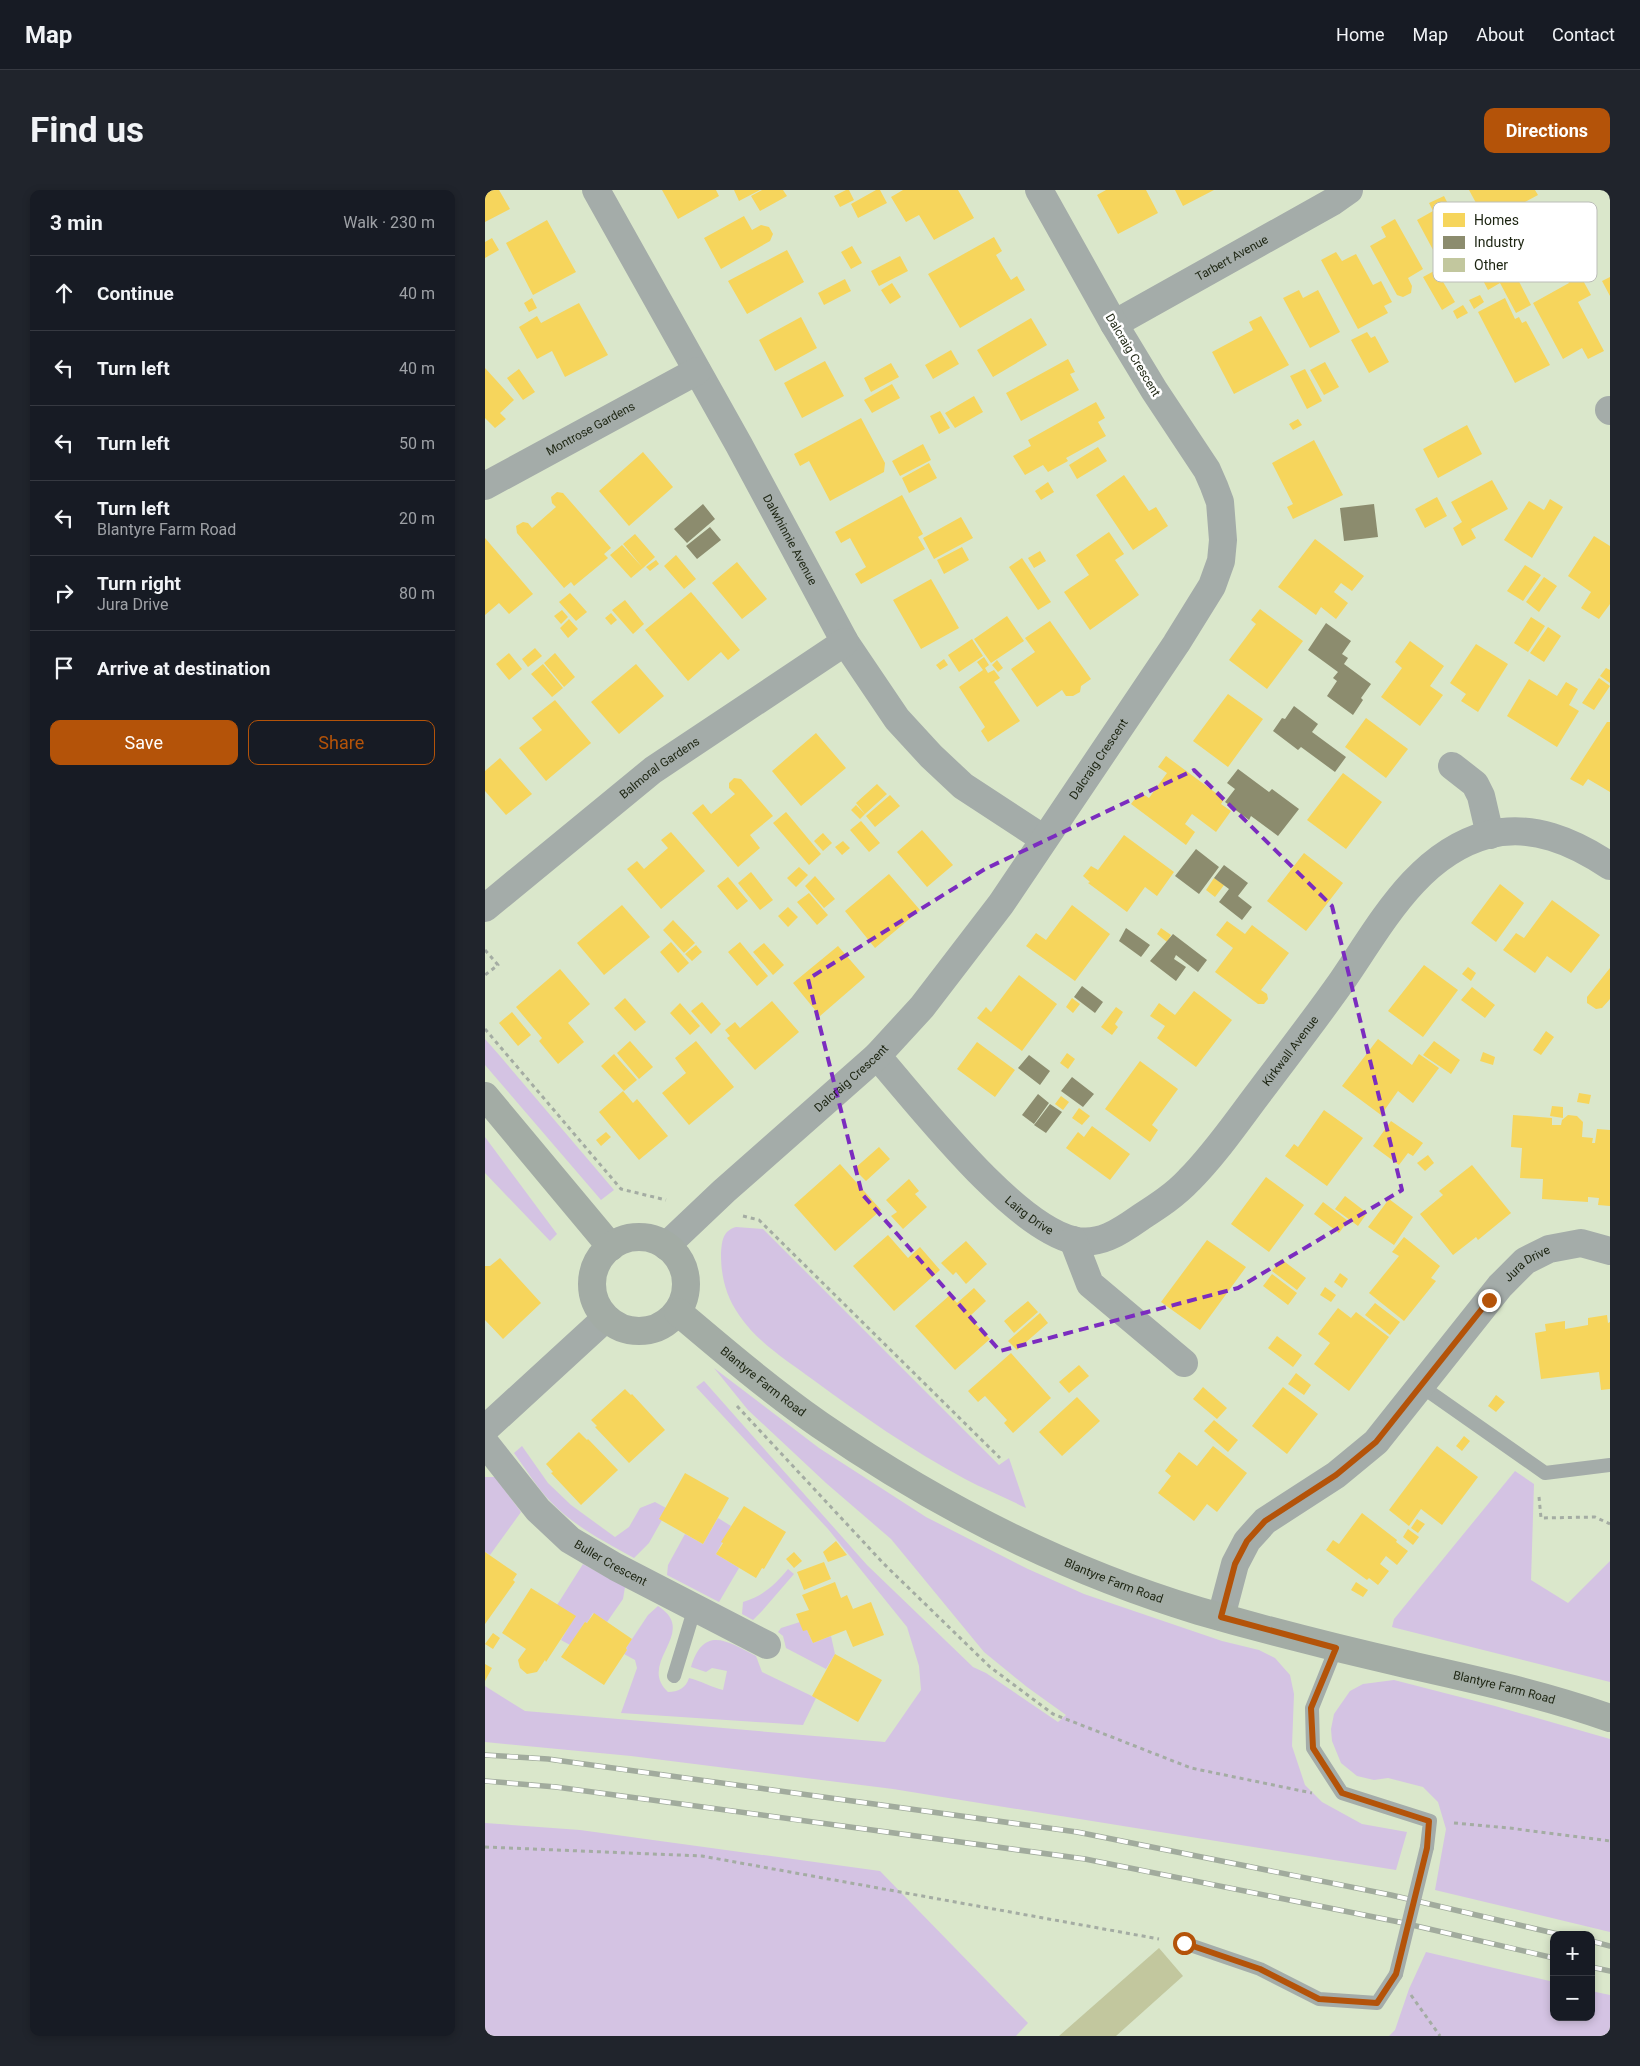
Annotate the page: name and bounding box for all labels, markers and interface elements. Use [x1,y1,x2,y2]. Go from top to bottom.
text: Map [25,21,72,49]
text: Home [1336,24,1385,45]
text: Map [1413,24,1448,45]
text: About [1476,24,1524,45]
text: Contact [1552,24,1615,45]
button: Directions [1484,108,1610,153]
text: Find us [30,110,144,151]
legend [1433,202,1597,282]
text: 3 min [50,211,103,235]
text: Homes [1474,212,1519,228]
text: Walk · 230 m [343,213,435,232]
street label: Tarbert Avenue [1193,232,1270,284]
text: Industry [1474,234,1525,250]
text: Other [1474,257,1508,273]
icon: ahead [50,279,78,307]
text: Continue [97,282,174,305]
text: 40 m [399,284,435,303]
street label: Dalcraig Crescent [1103,311,1163,399]
icon: left [50,354,78,382]
text: Turn left [97,357,170,380]
text: 40 m [399,359,435,378]
street label: Montrose Gardens [544,399,637,459]
icon: left [50,429,78,457]
text: Turn left [97,432,170,455]
text: 50 m [399,434,435,453]
street label: Dalwhinnie Avenue [760,492,820,587]
text: Turn left [97,497,170,520]
icon: left [50,504,78,532]
text: 20 m [399,509,435,528]
text: Blantyre Farm Road [97,520,236,539]
text: Turn right [97,572,181,595]
icon: right [50,579,78,607]
text: 80 m [399,584,435,603]
text: Jura Drive [97,595,168,614]
icon: arrive [50,654,78,682]
text: Arrive at destination [97,657,270,680]
street label: Dalcraig Crescent [1066,716,1131,802]
button: Save [50,720,238,765]
button: Share [248,720,435,765]
street label: Balmoral Gardens [617,734,702,801]
street label: Kirkwall Avenue [1259,1013,1321,1089]
street label: Dalcraig Crescent [812,1042,891,1115]
street label: Lairg Drive [1002,1193,1056,1238]
street label: Jura Drive [1501,1243,1552,1285]
route end [1478,1289,1501,1312]
street label: Blantyre Farm Road [718,1344,808,1419]
street label: Buller Crescent [572,1537,649,1589]
street label: Blantyre Farm Road [1062,1555,1165,1606]
street label: Blantyre Farm Road [1452,1668,1557,1707]
map controls [1550,1931,1595,2021]
button: + [1550,1931,1595,1976]
route start [1173,1932,1196,1955]
button: − [1550,1976,1595,2021]

